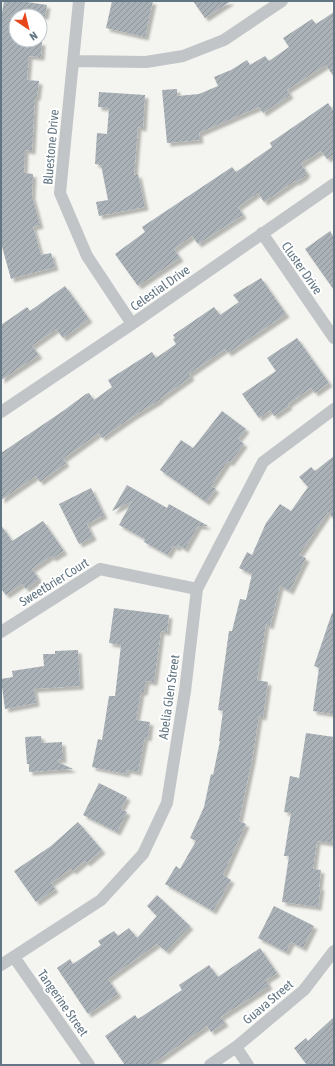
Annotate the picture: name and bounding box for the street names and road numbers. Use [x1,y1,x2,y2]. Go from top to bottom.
street label: Bluestone Drive [40,109,62,185]
street label: Cluster Drive [278,239,326,297]
street label: Celestial Drive [128,262,193,314]
street label: Sweetbrier Court [17,555,92,609]
street label: Abelia Glen Street [156,653,182,740]
street label: Tangerine Street [35,967,92,1039]
street label: Guava Street [240,977,296,1027]

